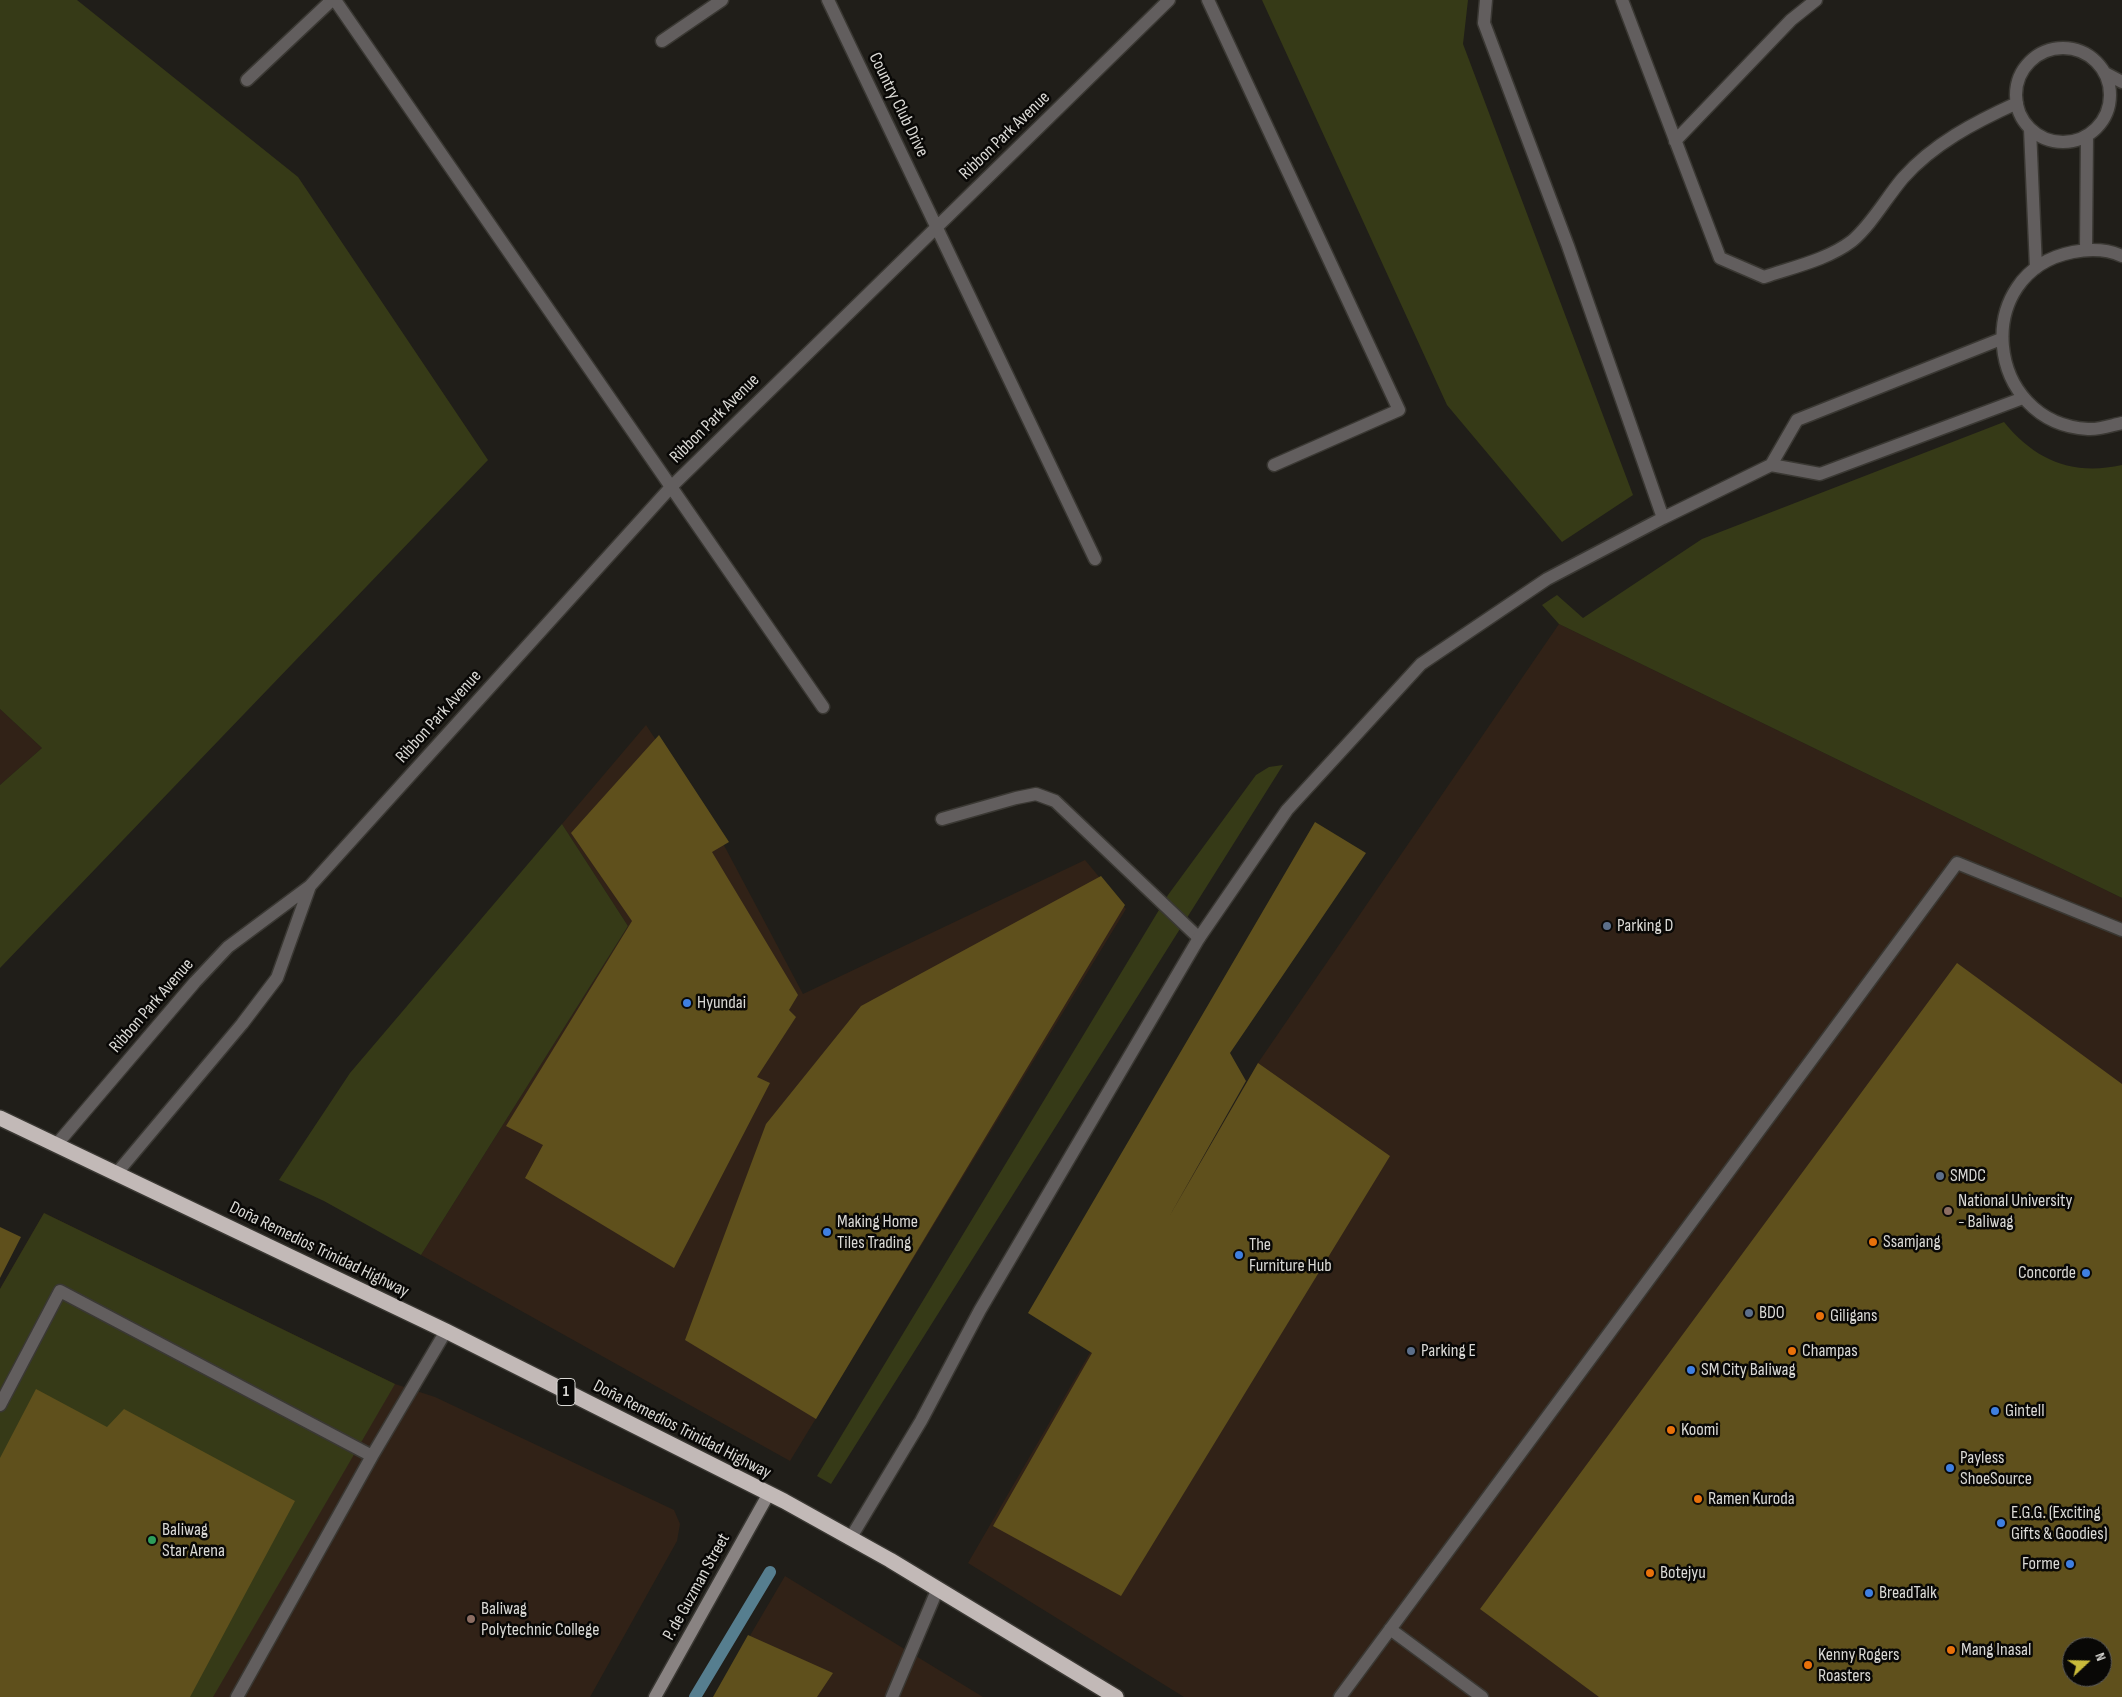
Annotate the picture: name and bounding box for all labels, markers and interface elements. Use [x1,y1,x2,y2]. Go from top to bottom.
street label: Country Club Drive [863,49,933,161]
street label: Ribbon Park Avenue [955,87,1055,185]
street label: Ribbon Park Avenue [666,370,764,468]
street label: Ribbon Park Avenue [392,666,486,768]
place label: Parking D [1617,915,1673,937]
marker: Parking D [1601,920,1613,932]
street label: Ribbon Park Avenue [105,954,199,1058]
place label: Hyundai [697,992,746,1014]
marker: Hyundai [681,997,693,1009]
place label: SMDC [1950,1165,1986,1187]
marker: SMDC [1934,1170,1946,1182]
place label: National University - Baliwag [1958,1190,2072,1232]
street label: Doña Remedios Trinidad Highway [226,1197,412,1303]
marker: National University - Baliwag [1942,1205,1954,1217]
place label: Making Home Tiles Trading [837,1211,918,1254]
marker: Making Home Tiles Trading [821,1226,833,1238]
place label: Ssamjang [1883,1231,1941,1253]
place label: The Furniture Hub [1249,1234,1332,1276]
marker: Ssamjang [1867,1236,1879,1248]
marker: The Furniture Hub [1233,1249,1245,1261]
place label: Concorde [2018,1262,2076,1284]
marker: Concorde [2080,1267,2092,1279]
place label: BDO [1759,1302,1785,1324]
place label: Giligans [1830,1305,1877,1327]
marker: BDO [1743,1307,1755,1319]
marker: Giligans [1814,1310,1826,1322]
place label: Parking E [1421,1340,1476,1362]
place label: Champas [1802,1340,1858,1362]
marker: Parking E [1405,1345,1417,1357]
marker: Champas [1786,1345,1798,1357]
place label: SM City Baliwag [1701,1359,1796,1381]
marker: SM City Baliwag [1685,1364,1697,1376]
street label: Doña Remedios Trinidad Highway [589,1376,775,1484]
road number: 1 [557,1378,575,1405]
place label: Gintell [2005,1400,2044,1422]
marker: Gintell [1989,1405,2001,1417]
place label: Koomi [1681,1419,1719,1441]
marker: Koomi [1665,1424,1677,1436]
place label: Payless ShoeSource [1960,1447,2032,1490]
marker: Payless ShoeSource [1944,1462,1956,1474]
place label: Ramen Kuroda [1708,1488,1795,1510]
marker: Ramen Kuroda [1692,1493,1704,1505]
place label: E.G.G. (Exciting Gifts & Goodies) [2011,1502,2108,1545]
marker: E.G.G. (Exciting Gifts & Goodies) [1995,1517,2007,1529]
place label: Baliwag Star Arena [162,1519,225,1562]
street label: P. de Guzman Street [659,1530,735,1644]
marker: Baliwag Star Arena [146,1534,158,1546]
place label: Forme [2022,1553,2060,1575]
marker: Forme [2064,1558,2076,1570]
place label: Botejyu [1660,1562,1706,1584]
marker: Botejyu [1644,1567,1656,1579]
place label: BreadTalk [1879,1582,1937,1604]
marker: BreadTalk [1863,1587,1875,1599]
place label: Baliwag Polytechnic College [481,1598,599,1640]
marker: Baliwag Polytechnic College [465,1613,477,1625]
north arrow [2062,1637,2112,1687]
place label: Mang Inasal [1961,1639,2031,1661]
place label: Kenny Rogers Roasters [1818,1644,1899,1686]
marker: Mang Inasal [1945,1644,1957,1656]
text: N [2091,1650,2110,1663]
marker: Kenny Rogers Roasters [1802,1659,1814,1671]

